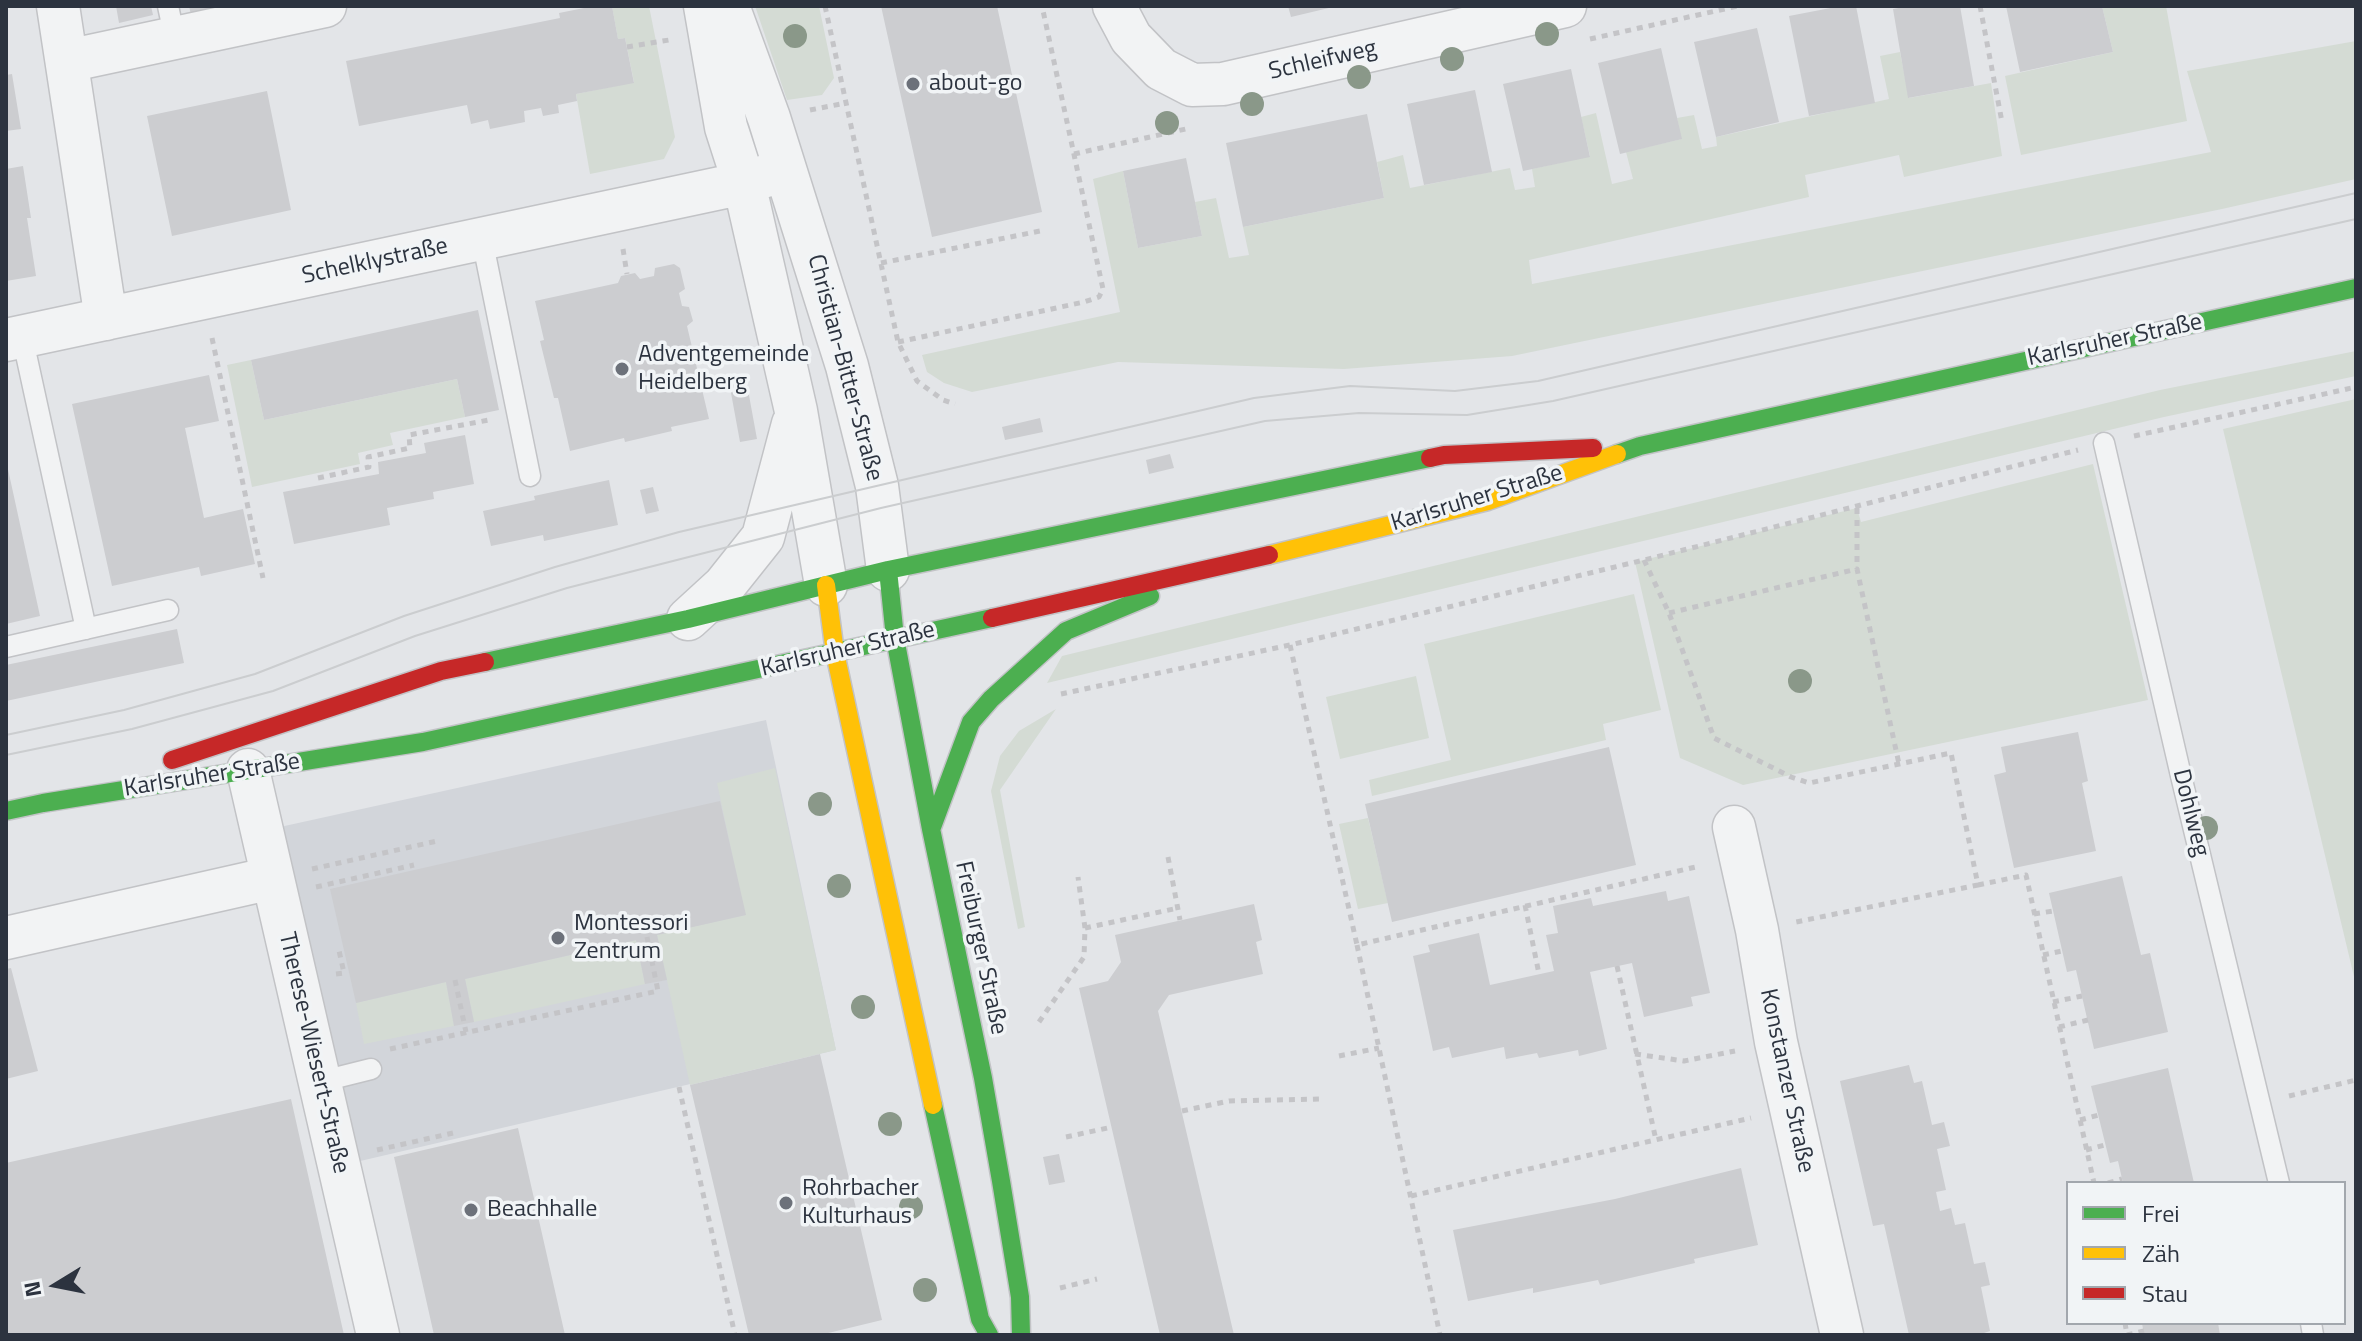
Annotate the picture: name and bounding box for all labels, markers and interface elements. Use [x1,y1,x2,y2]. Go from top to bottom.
street label: Schleifweg [1266,35,1380,87]
place label: about-go [929,70,1022,98]
marker: about-go [904,75,922,93]
street label: Schelklystraße [299,232,451,292]
street label: Christian-Bitter-Straße [800,252,888,484]
street label: Karlsruher Straße [2025,308,2205,374]
place label: Adventgemeinde Heidelberg [638,341,809,397]
marker: Adventgemeinde Heidelberg [613,360,631,378]
street label: Karlsruher Straße [1388,459,1566,539]
street label: Karlsruher Straße [758,616,938,684]
street label: Karlsruher Straße [122,748,302,804]
street label: Dohlweg [2165,766,2215,860]
street label: Freiburger Straße [948,859,1012,1037]
place label: Montessori Zentrum [574,910,689,966]
marker: Montessori Zentrum [549,929,567,947]
street label: Therese-Wiesert-Straße [271,930,355,1176]
street label: Konstanzer Straße [1752,986,1820,1176]
place label: Rohrbacher Kulturhaus [802,1175,919,1231]
legend [2066,1181,2346,1325]
marker: Rohrbacher Kulturhaus [777,1194,795,1212]
text: Frei [2142,1195,2180,1231]
place label: Beachhalle [487,1196,597,1224]
marker: Beachhalle [462,1201,480,1219]
text: Zäh [2142,1235,2180,1271]
north arrow [16,1245,96,1325]
text: Stau [2142,1275,2188,1311]
text: N [14,1279,50,1300]

